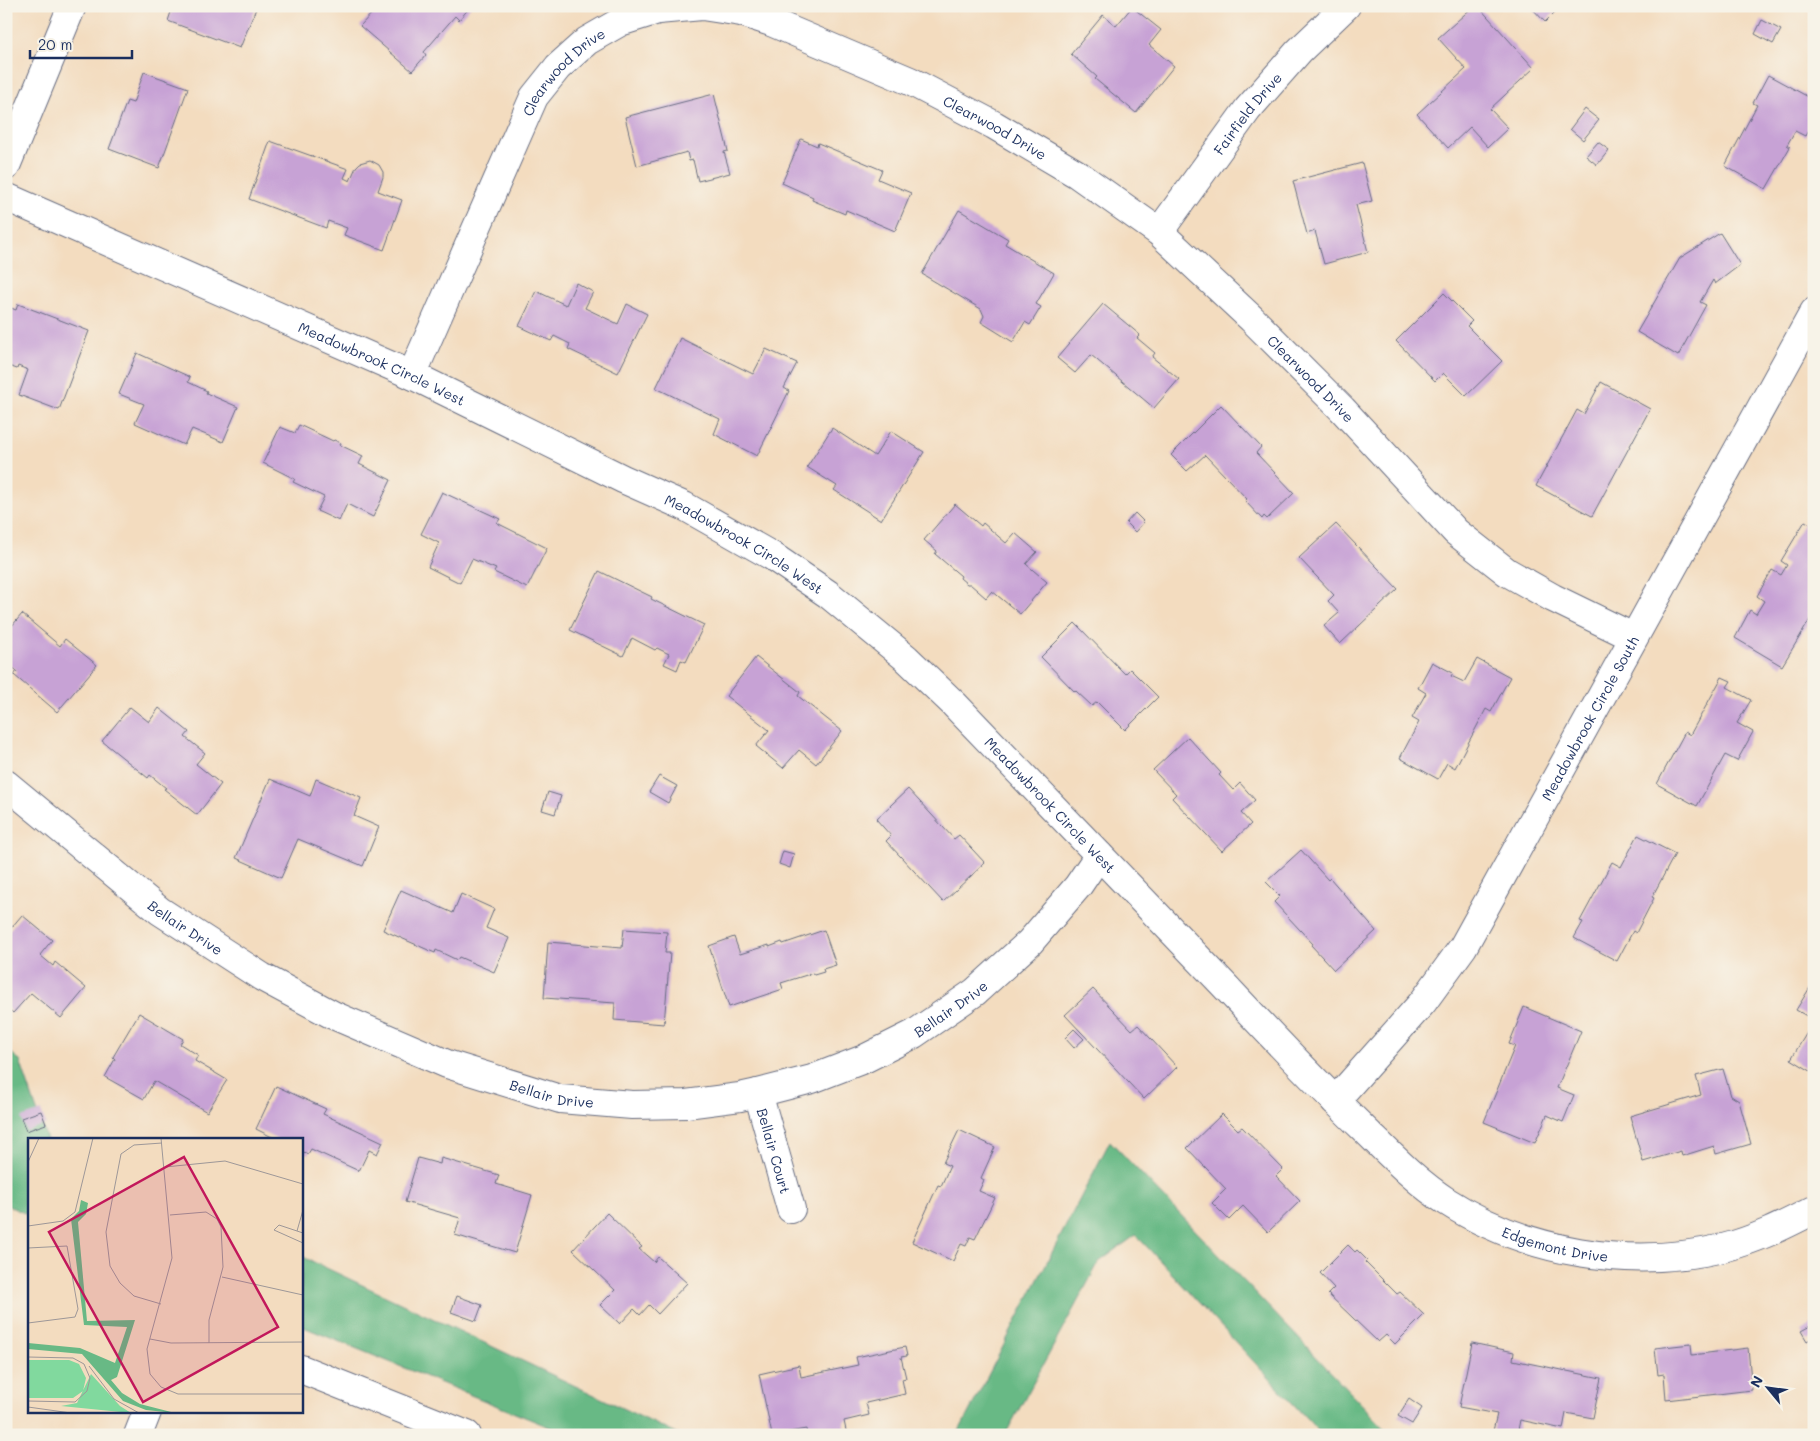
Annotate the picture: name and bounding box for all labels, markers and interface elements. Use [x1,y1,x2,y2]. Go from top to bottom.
street label: Clearwood Drive [517,23,608,119]
scale bar [30,28,132,60]
text: 20 m [38,34,72,54]
street label: Fairfield Drive [1209,68,1286,158]
street label: Clearwood Drive [940,91,1050,164]
street label: Meadowbrook Circle West [296,317,469,409]
street label: Clearwood Drive [1264,331,1359,426]
street label: Meadowbrook Circle West [662,489,827,598]
street label: Meadowbrook Circle South [1536,632,1643,804]
street label: Meadowbrook Circle West [981,733,1120,877]
street label: Bellair Drive [144,896,227,959]
street label: Bellair Drive [910,976,991,1041]
street label: Bellair Drive [508,1075,595,1111]
street label: Bellair Court [753,1106,796,1196]
inset map [28,1138,302,1414]
street label: Edgemont Drive [1500,1222,1609,1265]
north arrow [1742,1364,1792,1414]
text: N [1745,1372,1767,1391]

